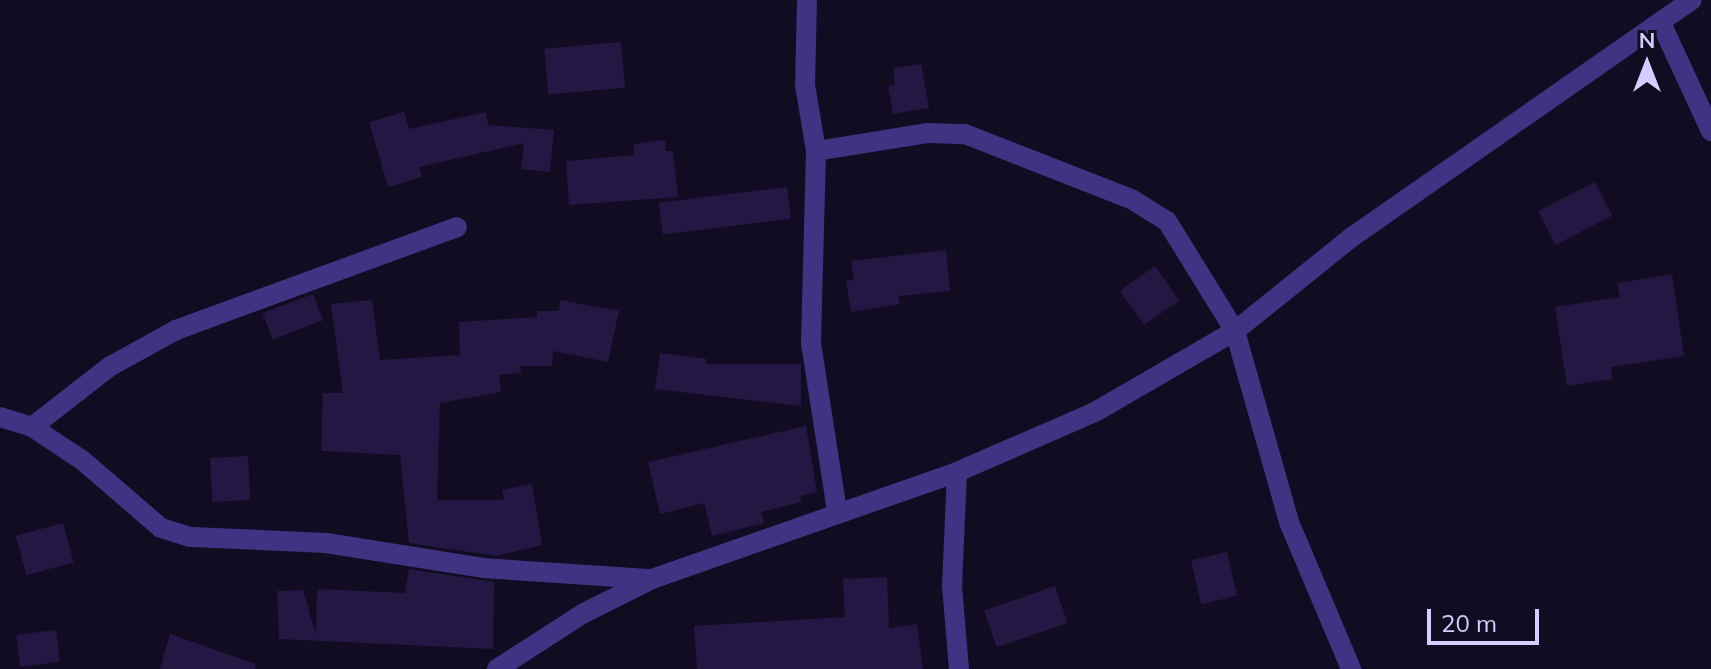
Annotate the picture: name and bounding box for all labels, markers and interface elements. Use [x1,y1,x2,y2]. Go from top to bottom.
north arrow [1607,24,1687,104]
text: N [1639,26,1655,54]
scale bar [1431,593,1543,643]
text: 20 m [1441,608,1497,638]

